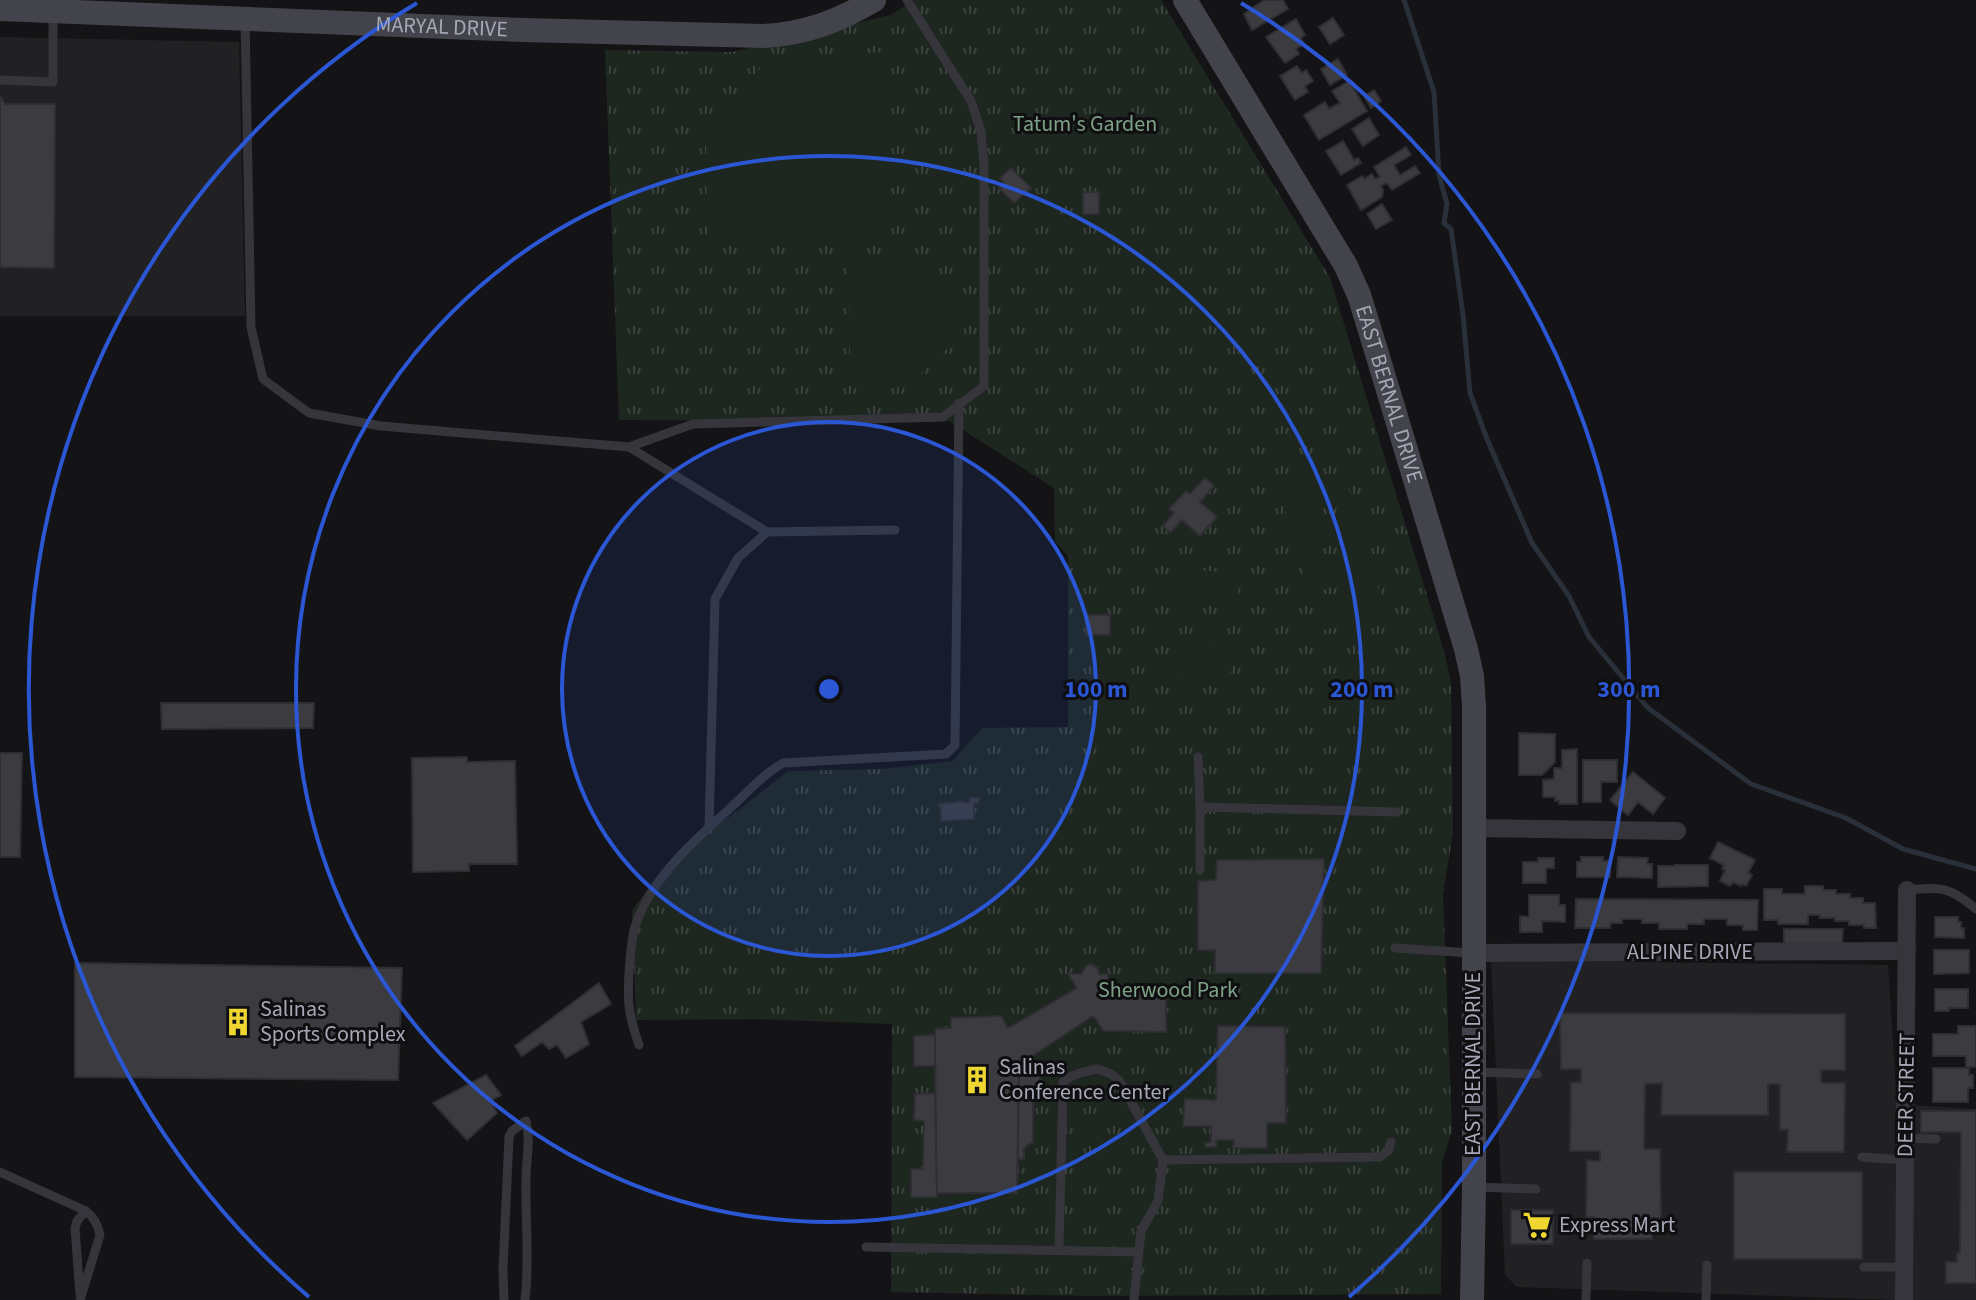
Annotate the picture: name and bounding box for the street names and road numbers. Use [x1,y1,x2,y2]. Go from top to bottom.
street label: MARYAL DRIVE [375,8,508,45]
street label: EAST BERNAL DRIVE [1347,301,1431,487]
street label: ALPINE DRIVE [1627,936,1753,968]
street label: EAST BERNAL DRIVE [1457,972,1489,1156]
street label: DEER STREET [1889,1032,1923,1157]

